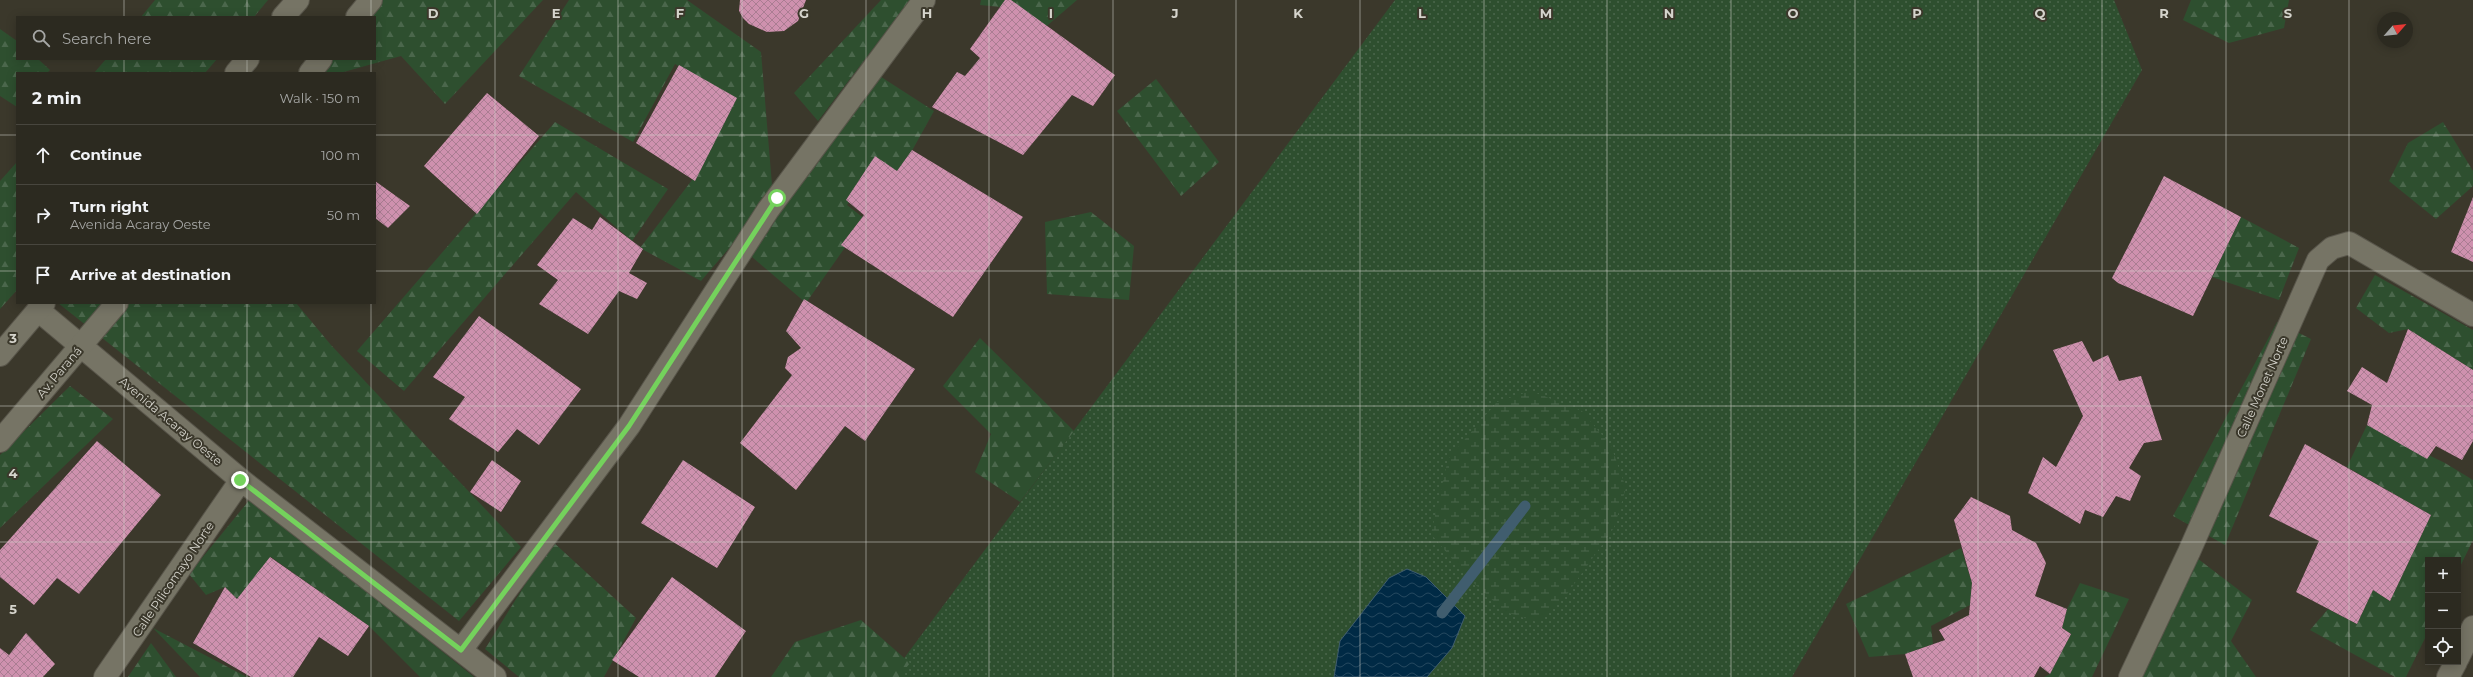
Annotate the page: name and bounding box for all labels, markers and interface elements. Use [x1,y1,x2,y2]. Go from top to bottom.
text: D [428,5,439,21]
text: E [552,5,561,21]
text: F [676,5,684,21]
text: G [799,5,809,21]
text: H [922,5,932,21]
text: I [1049,5,1053,21]
text: J [1170,5,1179,21]
text: K [1293,5,1303,21]
text: L [1418,5,1426,21]
text: M [1540,5,1552,21]
text: N [1664,5,1674,21]
text: O [1788,5,1799,21]
text: P [1912,5,1922,21]
text: Q [2035,5,2046,21]
text: R [2159,5,2169,21]
text: S [2284,5,2292,21]
north arrow [2377,12,2413,48]
search box [16,16,376,60]
icon: search [30,27,52,49]
text: Search here [62,29,151,48]
text: 2 min [32,88,82,108]
text: Walk · 150 m [279,90,360,106]
icon: ahead [32,144,54,166]
text: Continue [70,145,142,164]
text: 100 m [321,147,360,163]
route start [768,189,786,207]
text: Turn right [70,197,149,216]
icon: right [32,204,54,226]
text: 50 m [327,207,360,223]
text: Avenida Acaray Oeste [70,216,211,232]
icon: arrive [32,264,54,286]
text: Arrive at destination [70,265,231,284]
text: 3 [8,330,17,346]
street label: Calle Monet Norte [2233,334,2291,440]
street label: Av. Paraná [33,343,85,401]
street label: Avenida Acaray Oeste [116,374,226,468]
text: 4 [9,465,18,481]
route end [231,471,249,489]
street label: Calle Pilicomayo Norte [129,519,217,639]
map controls [2425,557,2461,665]
button: + [2425,557,2461,593]
button: − [2425,593,2461,629]
text: 5 [9,601,17,617]
button: locate [2425,629,2461,665]

